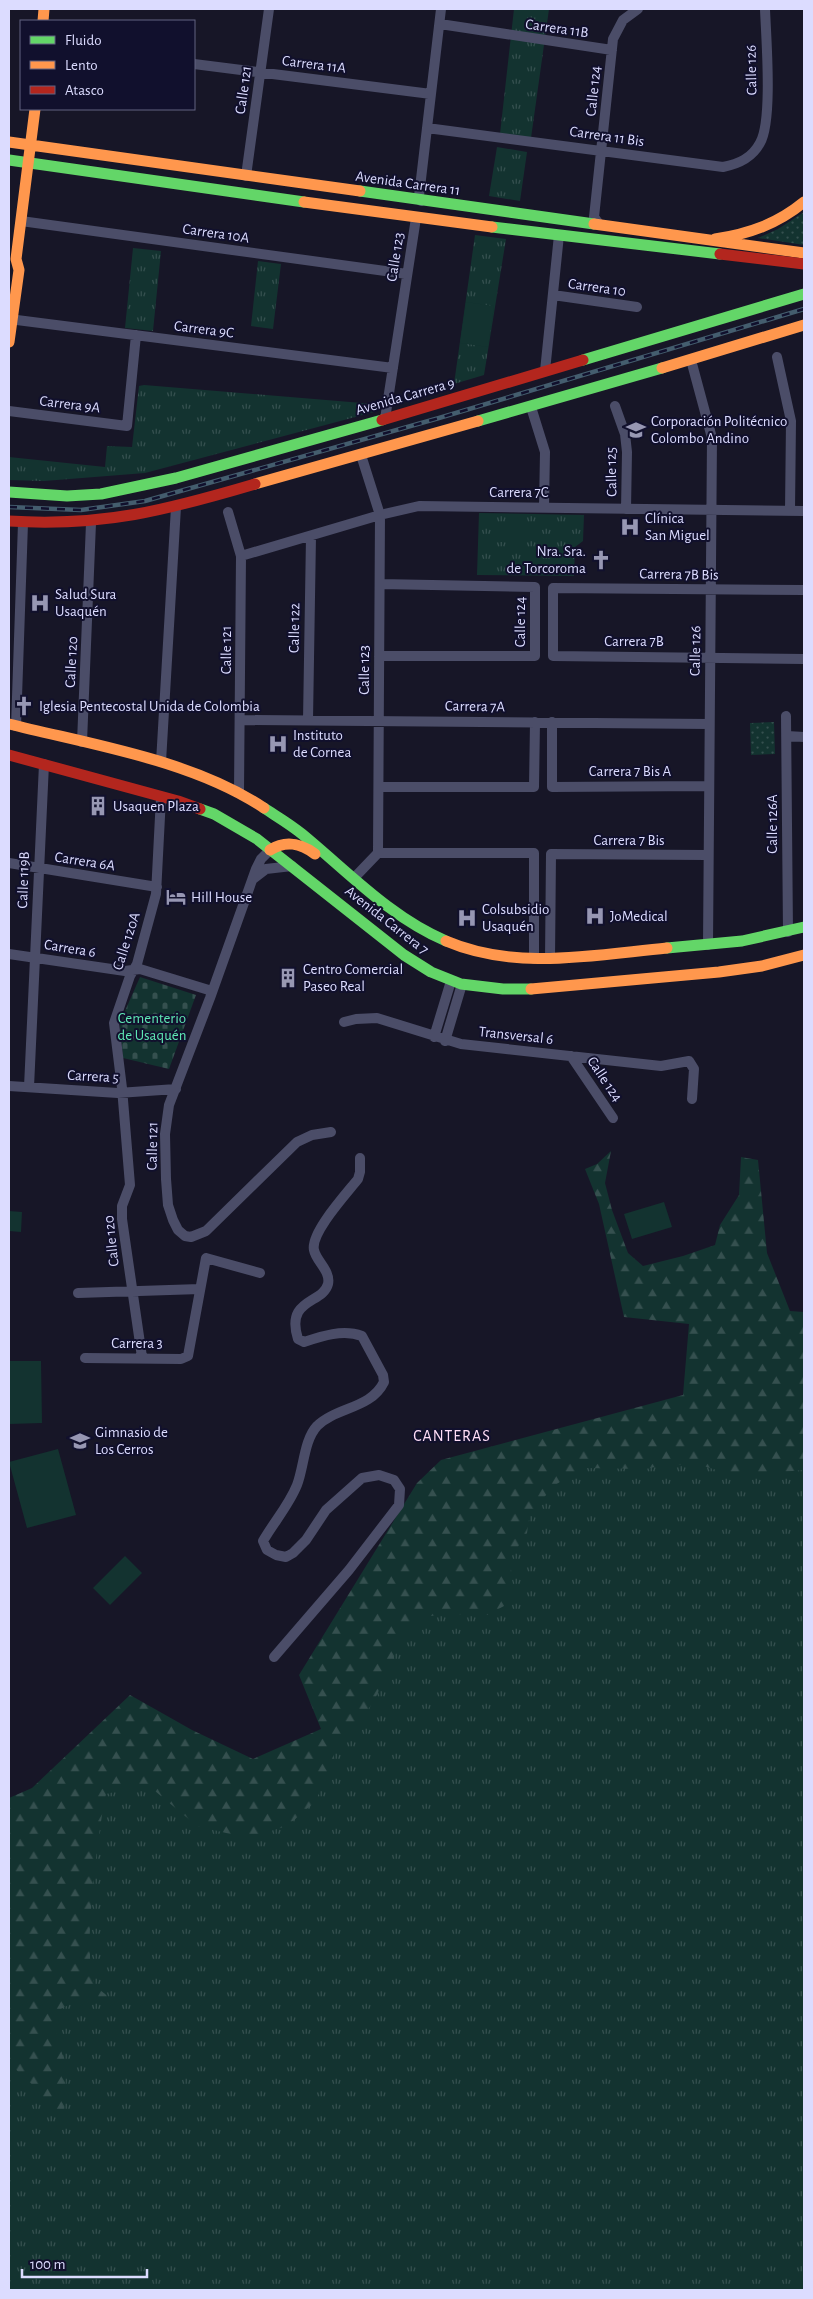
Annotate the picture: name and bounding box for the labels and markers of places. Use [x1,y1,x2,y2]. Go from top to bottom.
place label: Corporación Politécnico Colombo Andino [651,414,787,446]
school or university icon: Corporación Politécnico Colombo Andino [625,419,647,441]
place label: Clínica San Miguel [645,511,710,543]
hospital icon: Clínica San Miguel [619,516,641,538]
place label: Nra. Sra. de Torcoroma [506,544,586,576]
church icon: Nra. Sra. de Torcoroma [590,549,612,571]
place label: Salud Sura Usaquén [55,587,117,619]
hospital icon: Salud Sura Usaquén [29,592,51,614]
church icon: Iglesia Pentecostal Unida de Colombia [13,695,35,717]
place label: Iglesia Pentecostal Unida de Colombia [39,699,260,714]
place label: Instituto de Cornea [293,728,351,760]
hospital icon: Instituto de Cornea [267,733,289,755]
building icon: Usaquen Plaza [87,795,109,817]
place label: Usaquen Plaza [113,799,199,814]
hotel icon: Hill House [165,886,187,908]
place label: Hill House [191,890,252,905]
place label: Colsubsidio Usaquén [482,902,549,934]
hospital icon: JoMedical [584,905,606,927]
hospital icon: Colsubsidio Usaquén [456,907,478,929]
place label: JoMedical [610,909,668,924]
place label: Centro Comercial Paseo Real [303,962,403,994]
building icon: Centro Comercial Paseo Real [277,967,299,989]
place label: Gimnasio de Los Cerros [95,1425,168,1457]
school or university icon: Gimnasio de Los Cerros [69,1430,91,1452]

